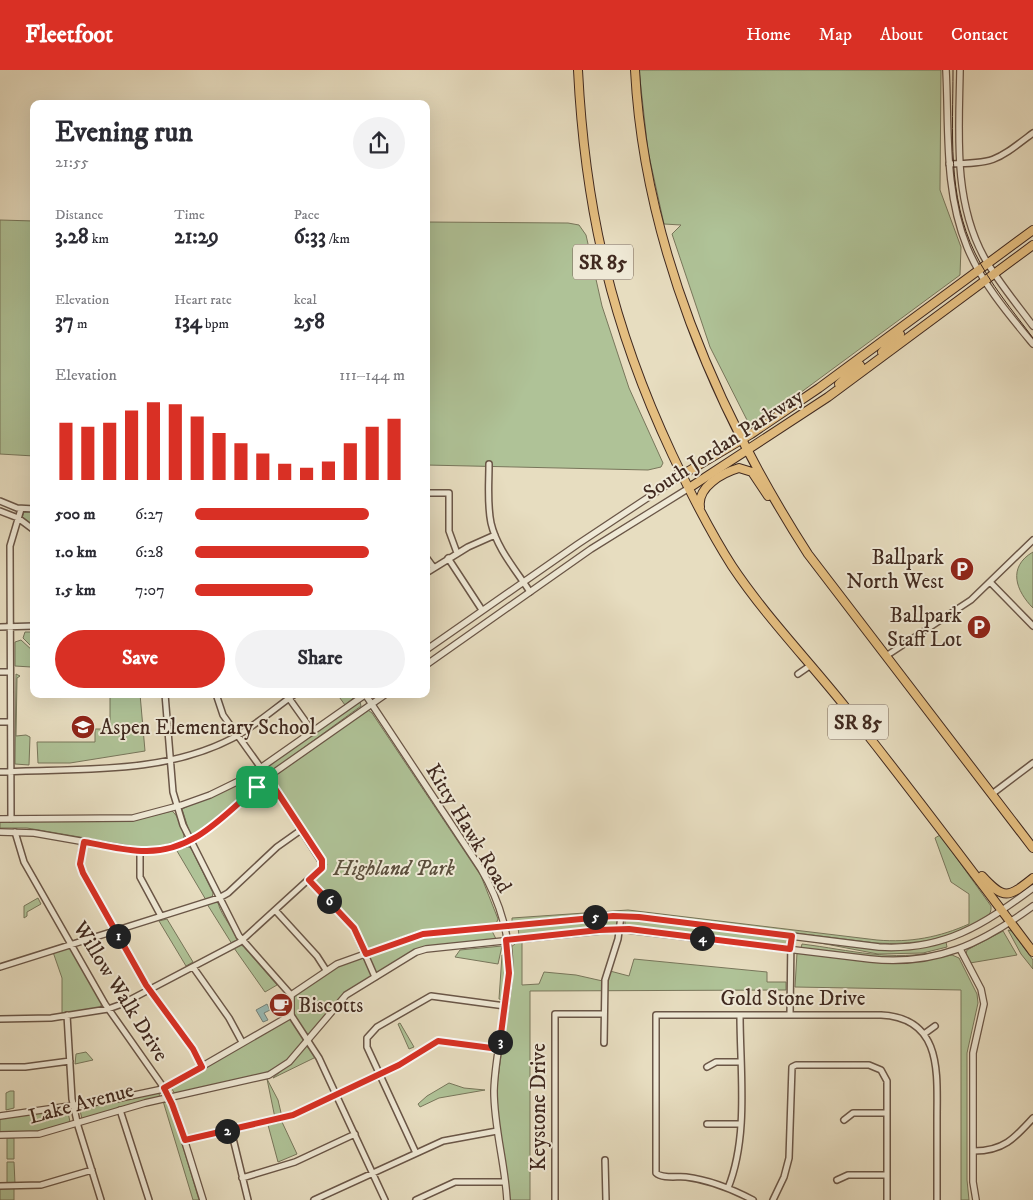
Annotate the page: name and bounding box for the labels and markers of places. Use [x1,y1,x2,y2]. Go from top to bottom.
place label: Ballpark North West [846,545,945,595]
parking icon: Ballpark North West [949,556,975,582]
place label: Ballpark Staff Lot [887,603,963,653]
parking icon: Ballpark Staff Lot [966,614,992,640]
school or university icon: Aspen Elementary School [70,714,96,740]
place label: Aspen Elementary School [100,715,316,741]
pin [236,766,278,808]
pin: 6 [316,888,342,914]
pin: 5 [582,904,608,930]
pin: 1 [106,924,130,948]
pin: 4 [690,926,714,950]
cafe icon: Biscotts [268,992,294,1018]
place label: Biscotts [298,993,363,1019]
pin: 3 [488,1030,512,1054]
pin: 2 [214,1118,240,1144]

